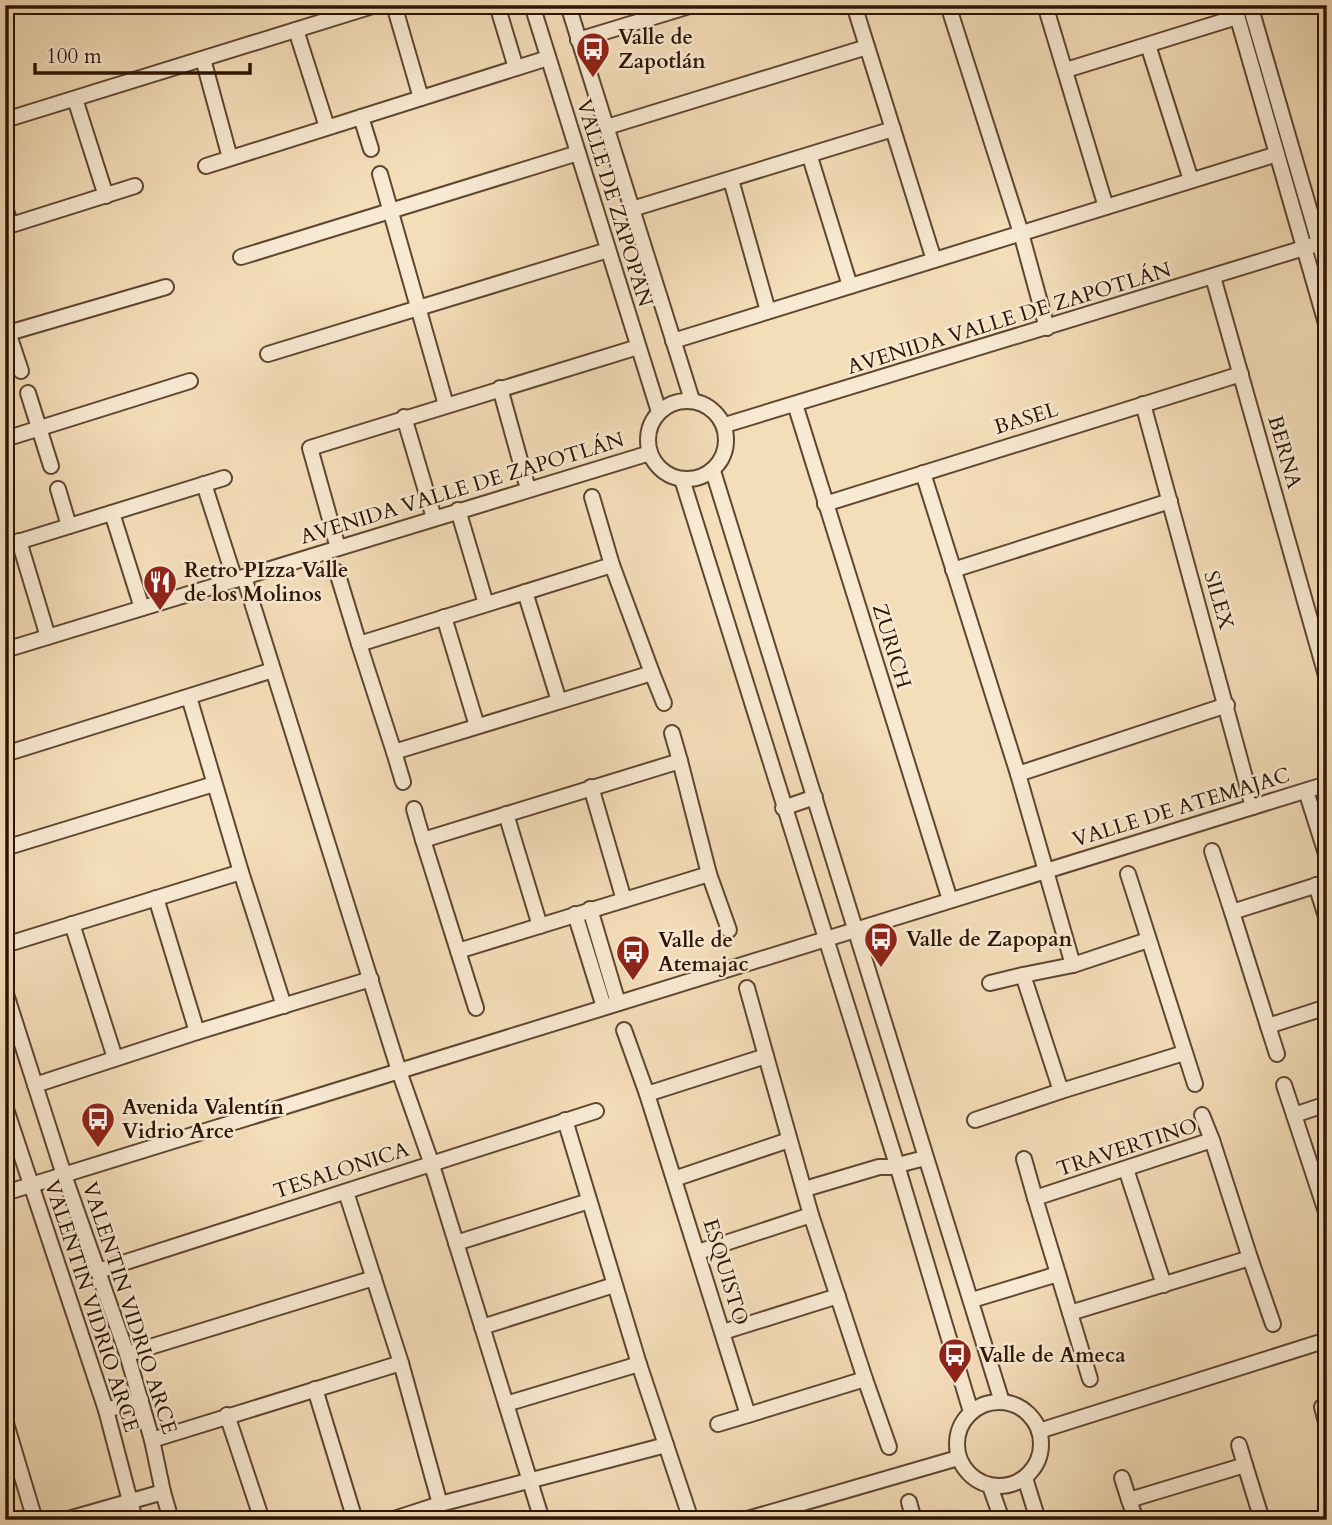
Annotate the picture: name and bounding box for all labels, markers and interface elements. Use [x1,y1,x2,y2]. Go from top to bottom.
place label: Valle de Zapotlán [618,23,706,76]
bus stop icon: Valle de Zapotlán [574,30,612,79]
scale bar [35,32,250,76]
text: 100 m [46,42,102,71]
street label: VALLE DE ZAPOPAN [569,96,660,311]
street label: AVENIDA VALLE DE ZAPOTLÁN [844,255,1175,382]
street label: BASEL [991,395,1062,442]
street label: BERNA [1260,412,1309,492]
street label: AVENIDA VALLE DE ZAPOTLÁN [297,425,628,552]
place label: Retro PIzza Valle de los Molinos [184,556,348,609]
restaurant icon: Retro PIzza Valle de los Molinos [141,563,179,612]
street label: SILEX [1196,567,1241,633]
street label: ZURICH [865,600,918,692]
street label: VALLE DE ATEMAJAC [1069,761,1294,854]
bus stop icon: Valle de Zapopan [862,920,900,969]
place label: Valle de Zapopan [906,925,1073,954]
place label: Valle de Atemajac [658,926,749,979]
bus stop icon: Valle de Atemajac [614,933,652,982]
place label: Avenida Valentín Vidrio Arce [122,1093,284,1146]
bus stop icon: Avenida Valentín Vidrio Arce [79,1100,117,1149]
street label: TRAVERTINO [1053,1111,1201,1184]
street label: TESALONICA [270,1135,413,1206]
street label: VALENTIN VIDRIO ARCE [39,1177,145,1435]
street label: VALENTIN VIDRIO ARCE [77,1179,183,1437]
street label: ESQUISTO [696,1215,755,1329]
bus stop icon: Valle de Ameca [936,1336,974,1385]
place label: Valle de Ameca [979,1341,1126,1370]

